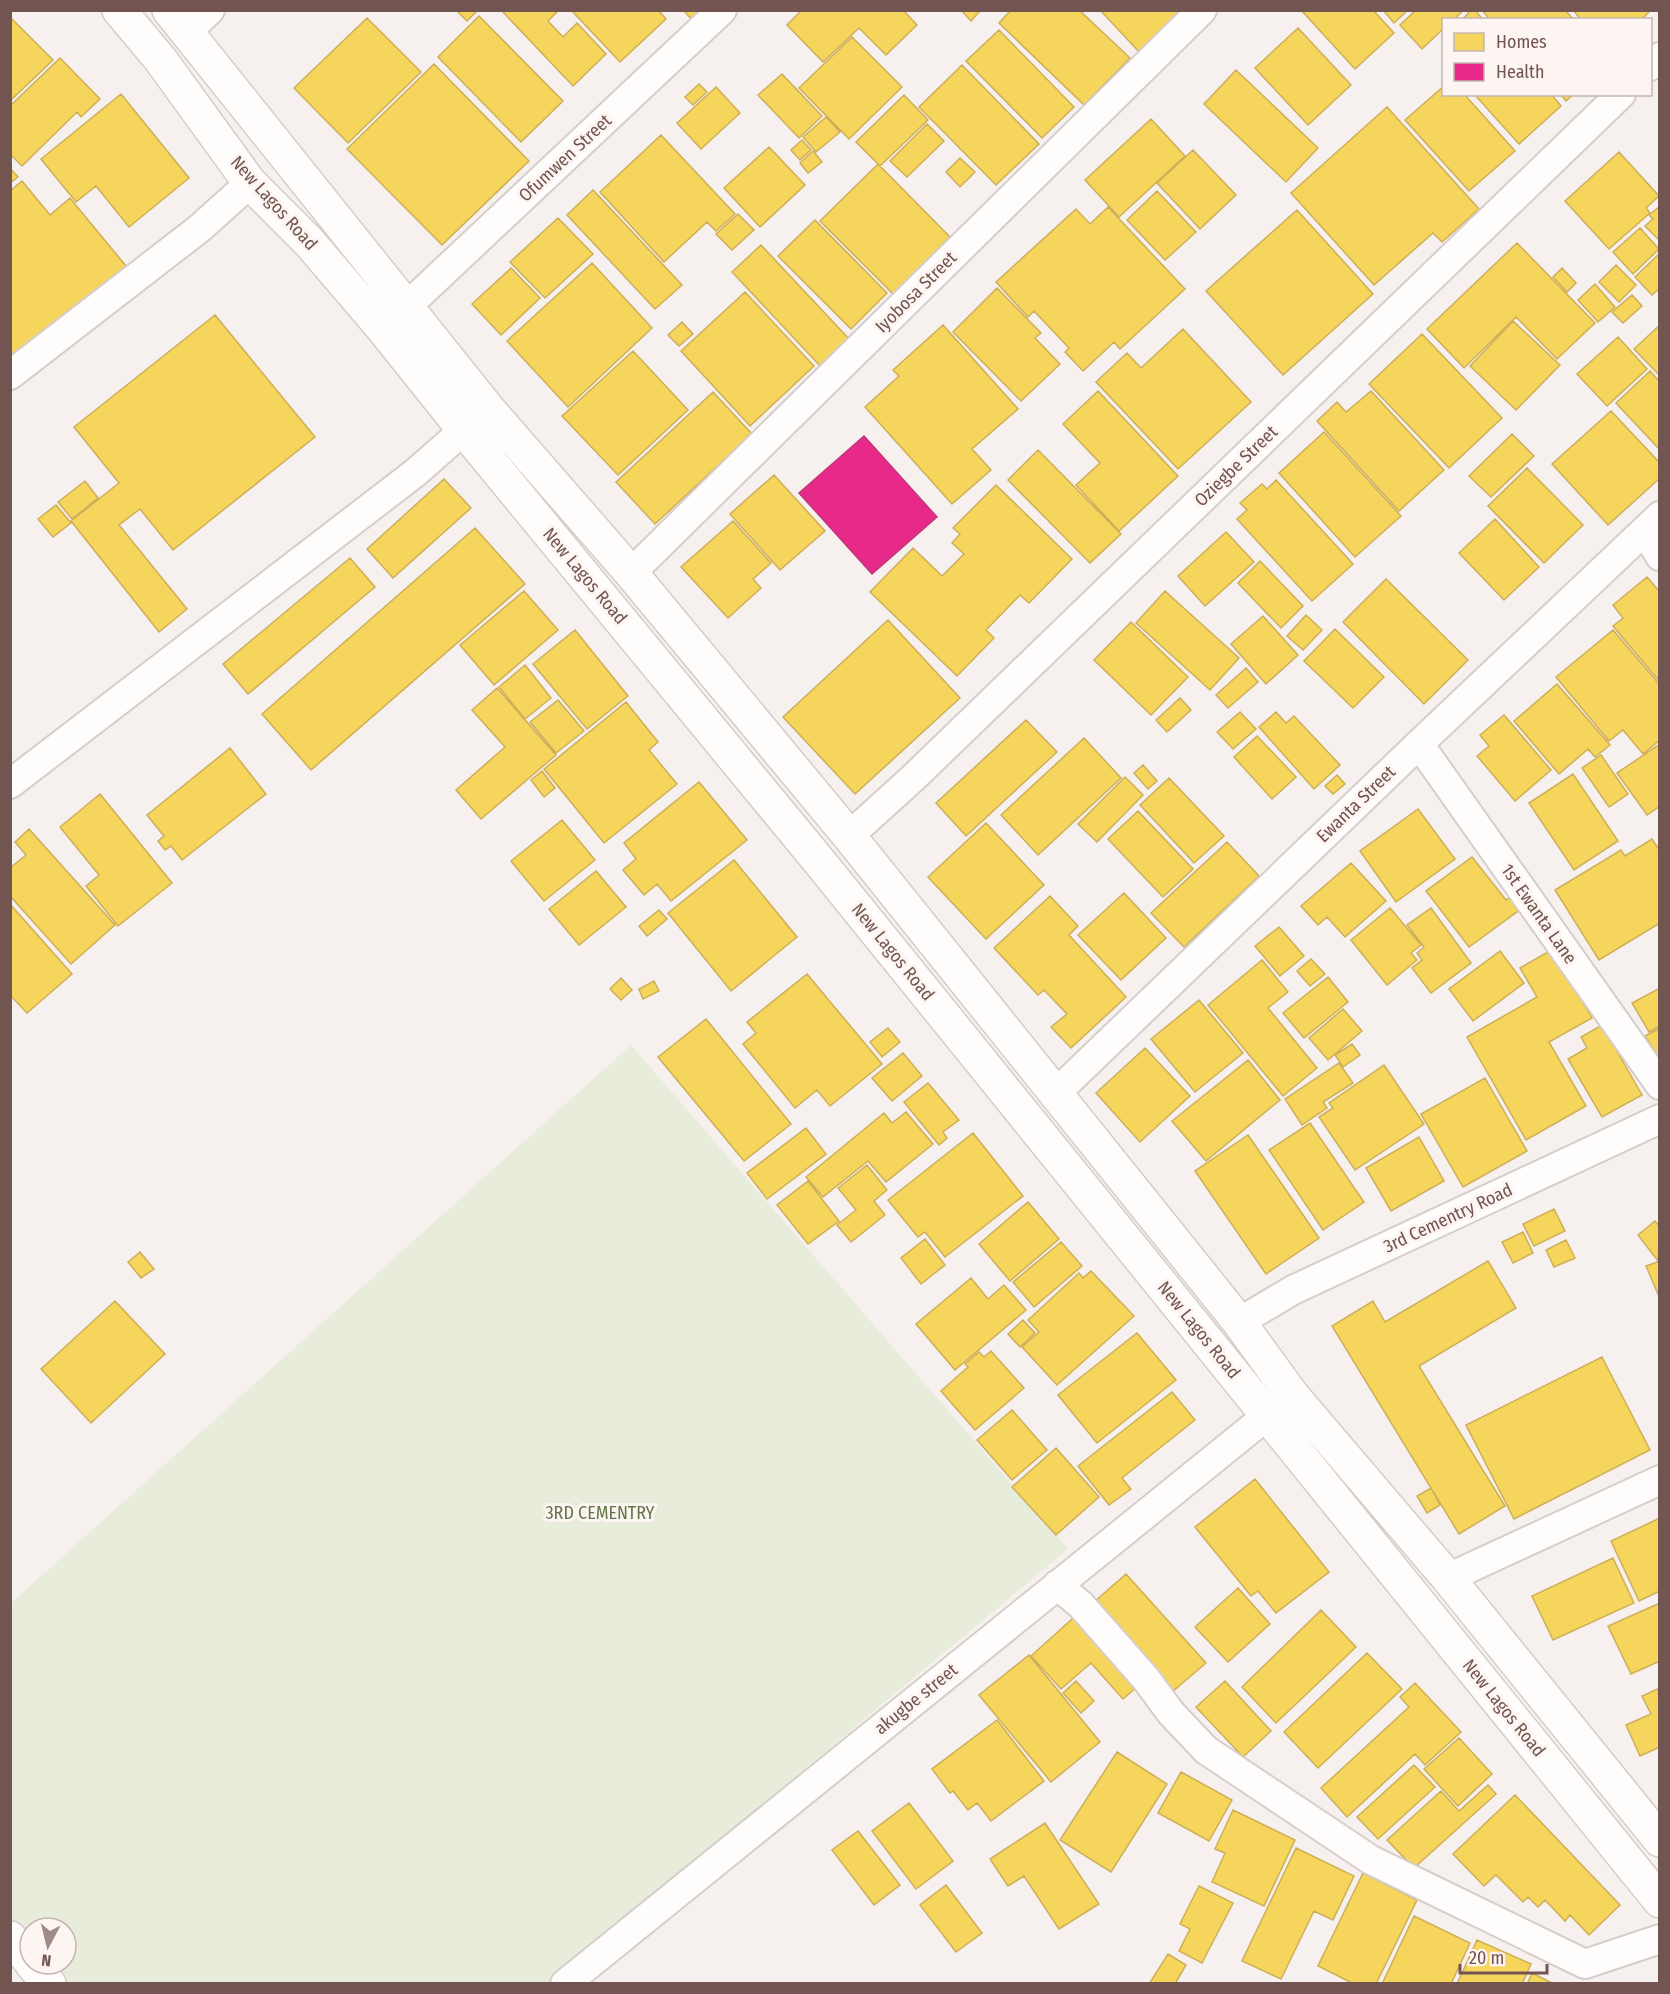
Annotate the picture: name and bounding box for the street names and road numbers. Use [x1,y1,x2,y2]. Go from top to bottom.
street label: Ofumwen Street [514,109,616,207]
street label: New Lagos Road [226,151,322,255]
street label: Iyobosa Street [871,247,961,337]
street label: Oziegbe Street [1190,421,1282,511]
street label: New Lagos Road [538,523,632,629]
street label: Ewanta Street [1312,761,1400,847]
street label: 1st Ewanta Lane [1496,860,1582,968]
street label: New Lagos Road [847,899,939,1005]
street label: 3rd Cementry Road [1380,1179,1516,1257]
street label: New Lagos Road [1153,1277,1245,1383]
street label: New Lagos Road [1458,1655,1550,1761]
street label: akugbe street [870,1659,962,1739]

